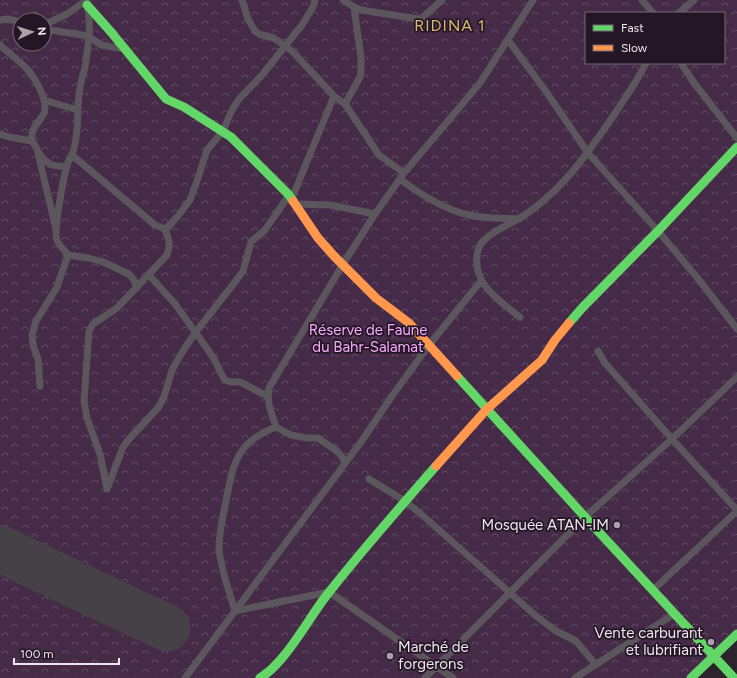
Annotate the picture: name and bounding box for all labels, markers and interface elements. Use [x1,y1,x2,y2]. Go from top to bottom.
north arrow [12,12,52,52]
legend [585,12,725,64]
district label: RIDINA 1 [414,16,486,35]
text: Fast [621,21,644,35]
text: N [35,27,48,36]
text: Slow [621,41,648,55]
park label: Réserve de Faune du Bahr-Salamat [309,321,427,356]
place label: Mosquée ATAN-IM [481,516,609,534]
marker: Mosquée ATAN-IM [612,520,622,530]
place label: Vente carburant et lubrifiant [594,624,703,659]
marker: Vente carburant et lubrifiant [706,637,716,647]
place label: Marché de forgerons [398,638,469,673]
scale bar [14,640,119,666]
text: 100 m [20,647,54,661]
marker: Marché de forgerons [385,651,395,661]

